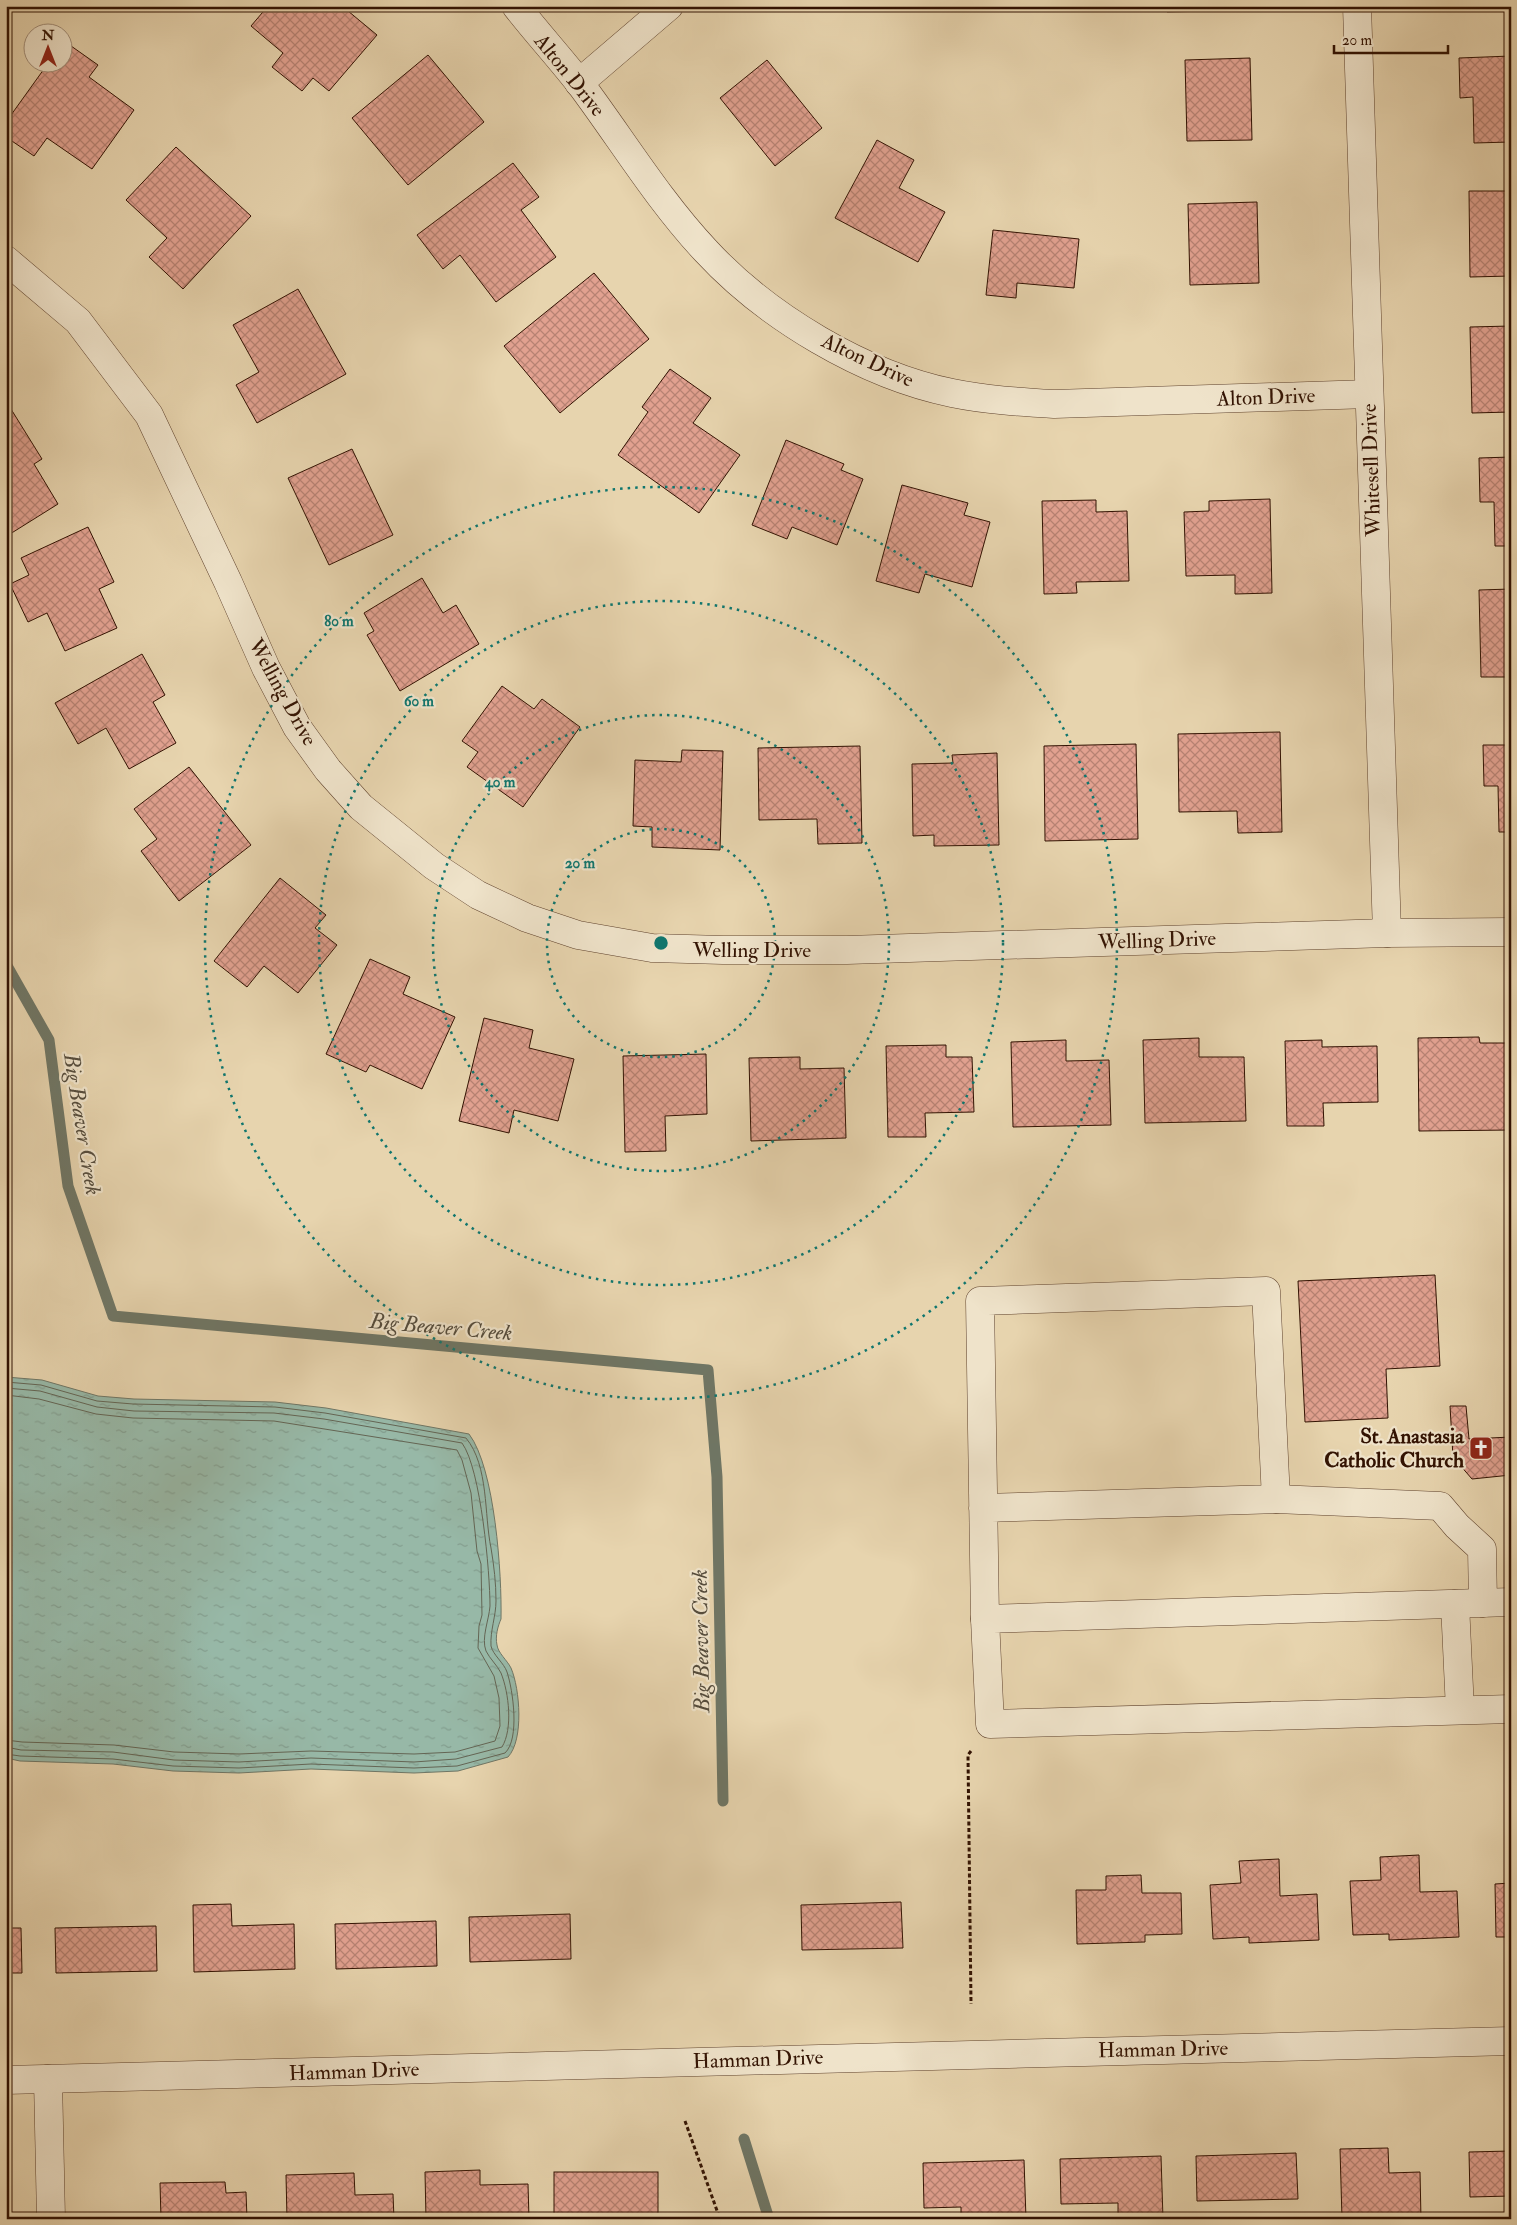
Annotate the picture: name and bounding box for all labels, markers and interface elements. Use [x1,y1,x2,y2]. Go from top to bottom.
north arrow [22,22,72,72]
scale bar [1334,22,1448,54]
text: N [41,27,55,44]
street label: Alton Drive [527,28,611,122]
text: 20 m [1342,31,1372,50]
street label: Alton Drive [816,327,918,394]
street label: Alton Drive [1215,382,1316,413]
street label: Whitesell Drive [1356,403,1387,538]
text: 80 m [324,612,354,631]
street label: Welling Drive [242,633,323,751]
text: 60 m [404,692,434,711]
text: 40 m [484,773,516,792]
text: 20 m [565,854,595,873]
street label: Welling Drive [1096,925,1217,956]
centre of rings [652,934,670,952]
street label: Welling Drive [692,937,811,964]
water label: Big Beaver Creek [57,1050,107,1197]
water label: Big Beaver Creek [367,1307,513,1347]
place label: St. Anastasia Catholic Church [1324,1423,1465,1474]
church icon: St. Anastasia Catholic Church [1468,1435,1494,1461]
water label: Big Beaver Creek [686,1569,716,1714]
street label: Hamman Drive [1098,2035,1229,2064]
street label: Hamman Drive [692,2044,824,2075]
street label: Hamman Drive [288,2056,420,2087]

